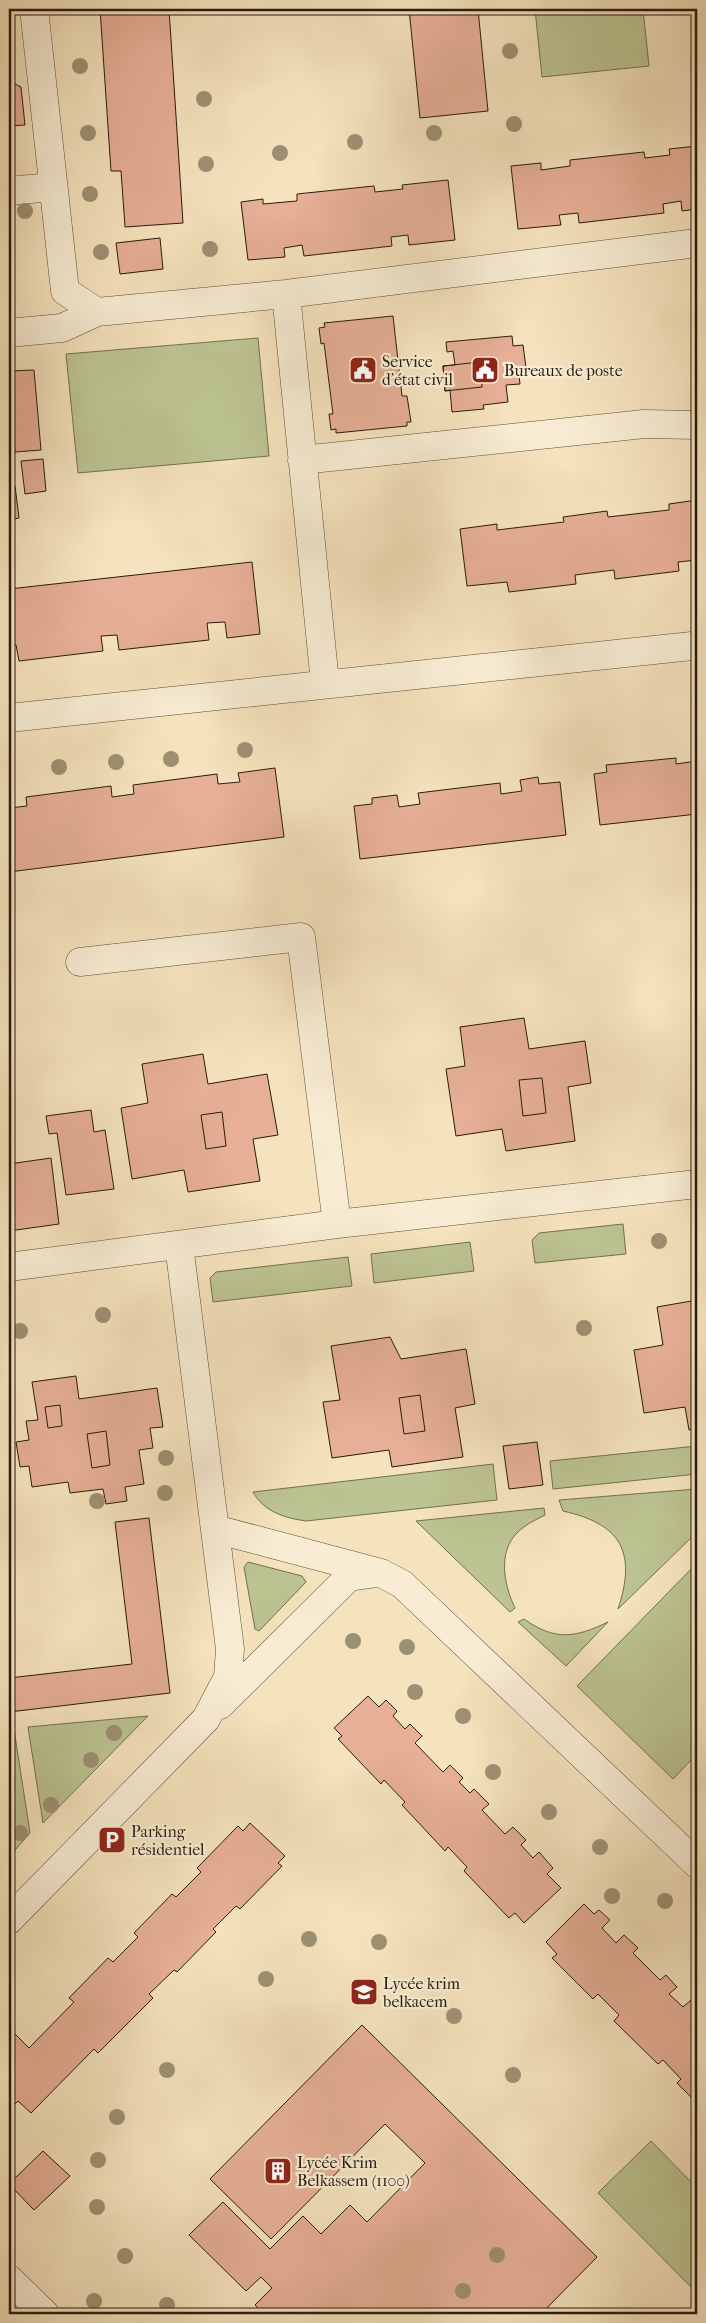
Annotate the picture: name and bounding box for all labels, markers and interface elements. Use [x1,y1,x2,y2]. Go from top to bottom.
place label: Service d'état civil [382,352,453,389]
public building icon: Service d'état civil [348,355,378,385]
public building icon: Bureaux de poste [470,355,500,385]
place label: Bureaux de poste [504,361,623,380]
place label: Parking résidentiel [131,1822,205,1859]
parking icon: Parking résidentiel [97,1825,127,1855]
place label: Lycée krim belkacem [382,1974,461,2011]
school or university icon: Lycée krim belkacem [349,1977,379,2007]
place label: Lycée Krim Belkassem (1100) [297,2153,410,2190]
building icon: Lycée Krim Belkassem (1100) [263,2156,293,2186]

